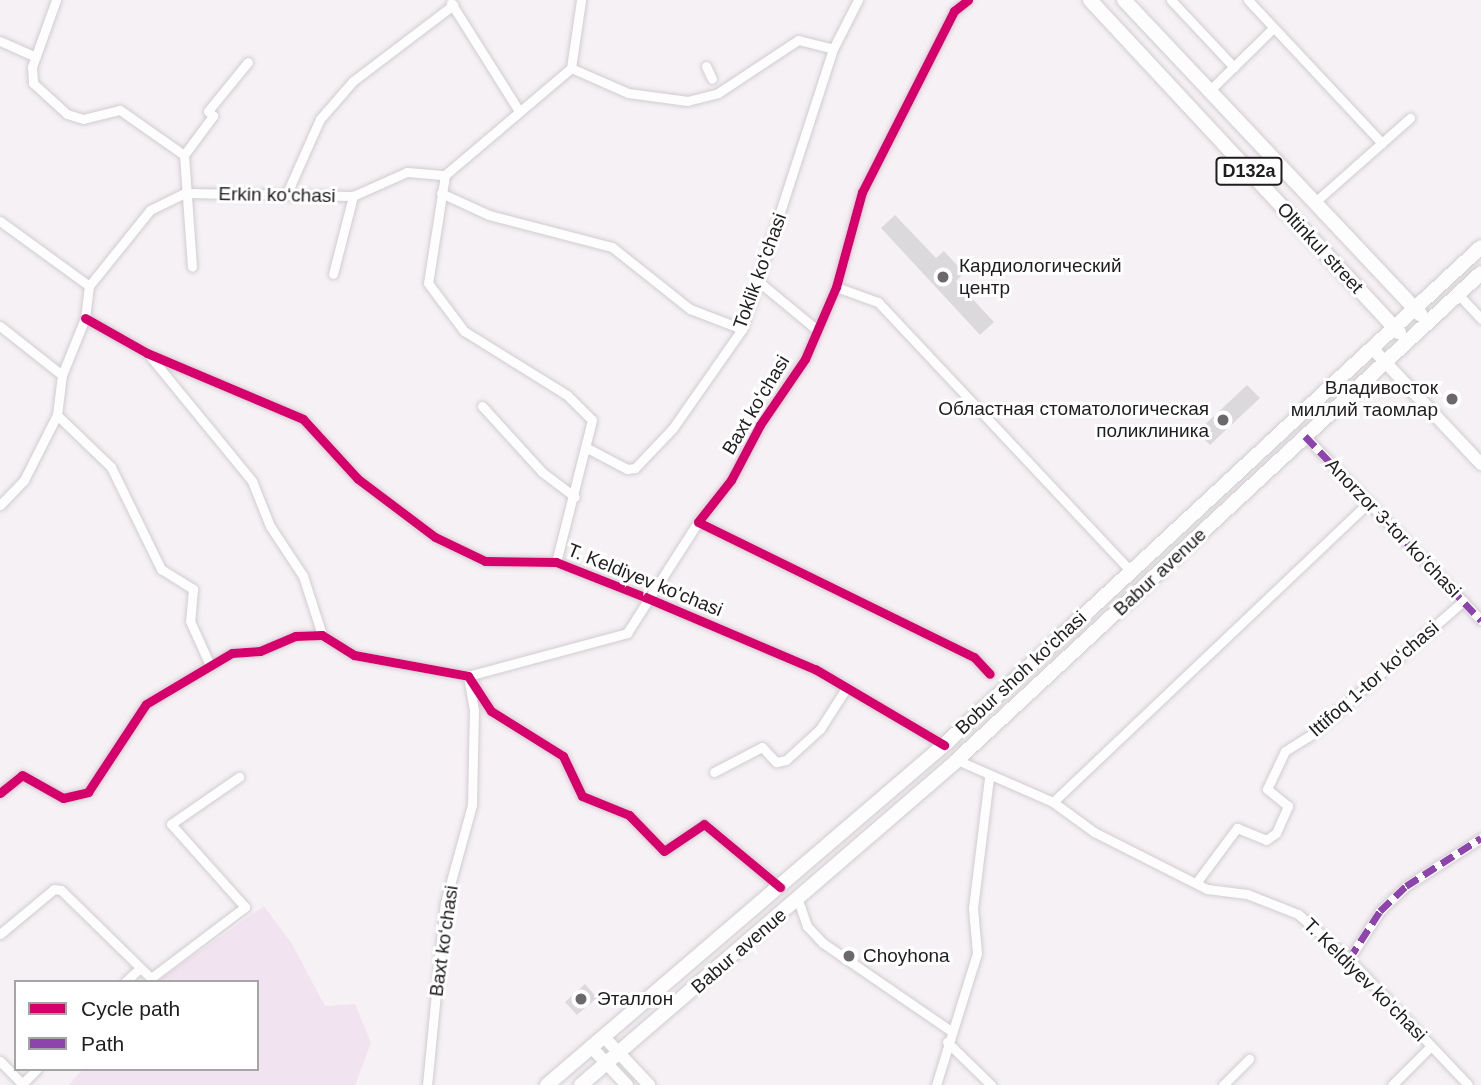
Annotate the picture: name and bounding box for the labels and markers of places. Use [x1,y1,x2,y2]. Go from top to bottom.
place label: Кардиологический центр [959,255,1122,299]
marker: Кардиологический центр [933,267,953,287]
place label: Владивосток миллий таомлар [1291,377,1438,421]
marker: Владивосток миллий таомлар [1444,391,1460,407]
place label: Областная стоматологическая поликлиника [938,398,1209,442]
marker: Областная стоматологическая поликлиника [1215,412,1231,428]
place label: Choyhona [863,945,950,967]
marker: Choyhona [841,948,857,964]
place label: Эталлон [597,988,673,1010]
marker: Эталлон [571,989,591,1009]

